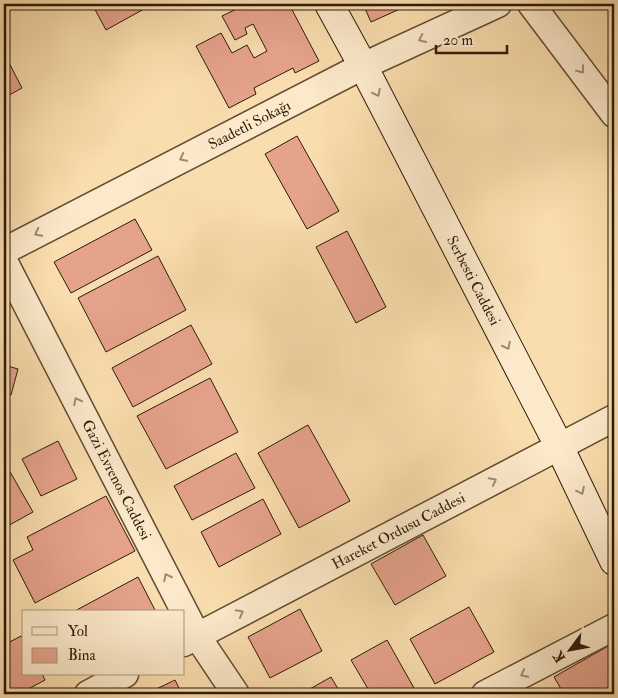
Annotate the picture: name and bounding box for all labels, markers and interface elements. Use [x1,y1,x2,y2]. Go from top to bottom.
scale bar [436,22,507,54]
text: 20 m [443,31,473,50]
one-way arrow [418,32,427,43]
one-way arrow [576,64,584,73]
one-way arrow [371,88,381,97]
street label: Saadetli Sokağı [205,95,294,154]
one-way arrow [179,152,188,162]
one-way arrow [35,227,44,237]
street label: Serbesti Caddesi [443,232,505,329]
one-way arrow [501,341,511,350]
one-way arrow [73,397,83,406]
street label: Gazi Evrenos Caddesi [78,416,155,543]
one-way arrow [488,477,497,487]
one-way arrow [575,486,585,495]
street label: Hareket Ordusu Caddesi [329,488,468,573]
one-way arrow [163,573,173,582]
one-way arrow [235,609,244,619]
legend [22,610,185,676]
text: Yol [68,622,88,641]
north arrow [546,626,596,676]
text: Bina [68,646,96,665]
text: K [549,647,569,665]
one-way arrow [521,668,530,678]

